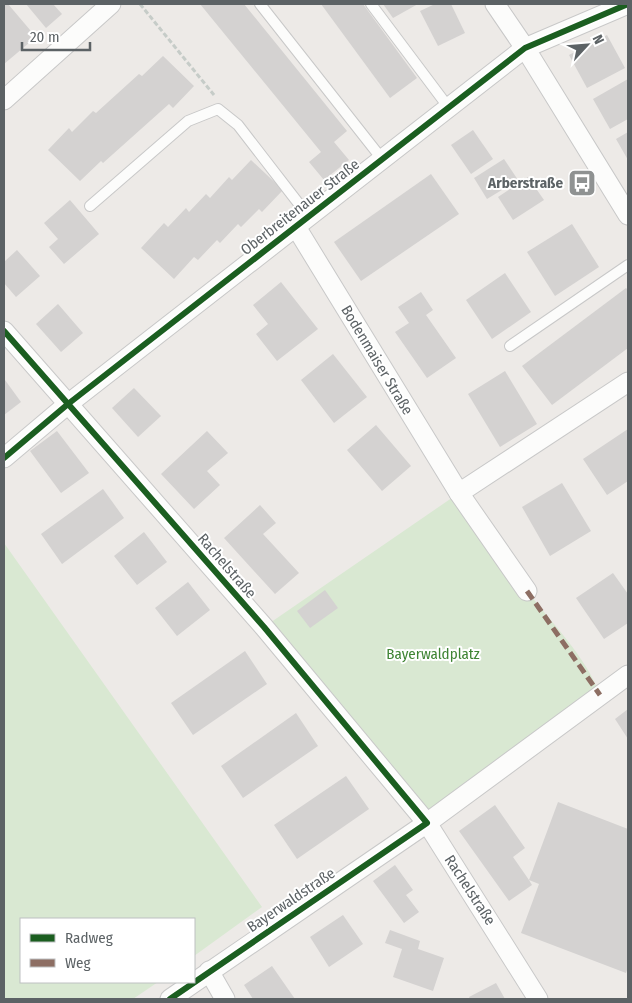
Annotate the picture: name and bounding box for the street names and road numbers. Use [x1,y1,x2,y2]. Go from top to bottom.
street label: Oberbreitenauer Straße [237,155,363,259]
street label: Bodenmaiser Straße [337,302,417,418]
street label: Rachelstraße [194,530,260,602]
street label: Rachelstraße [441,852,499,928]
street label: Bayerwaldstraße [244,864,338,936]

